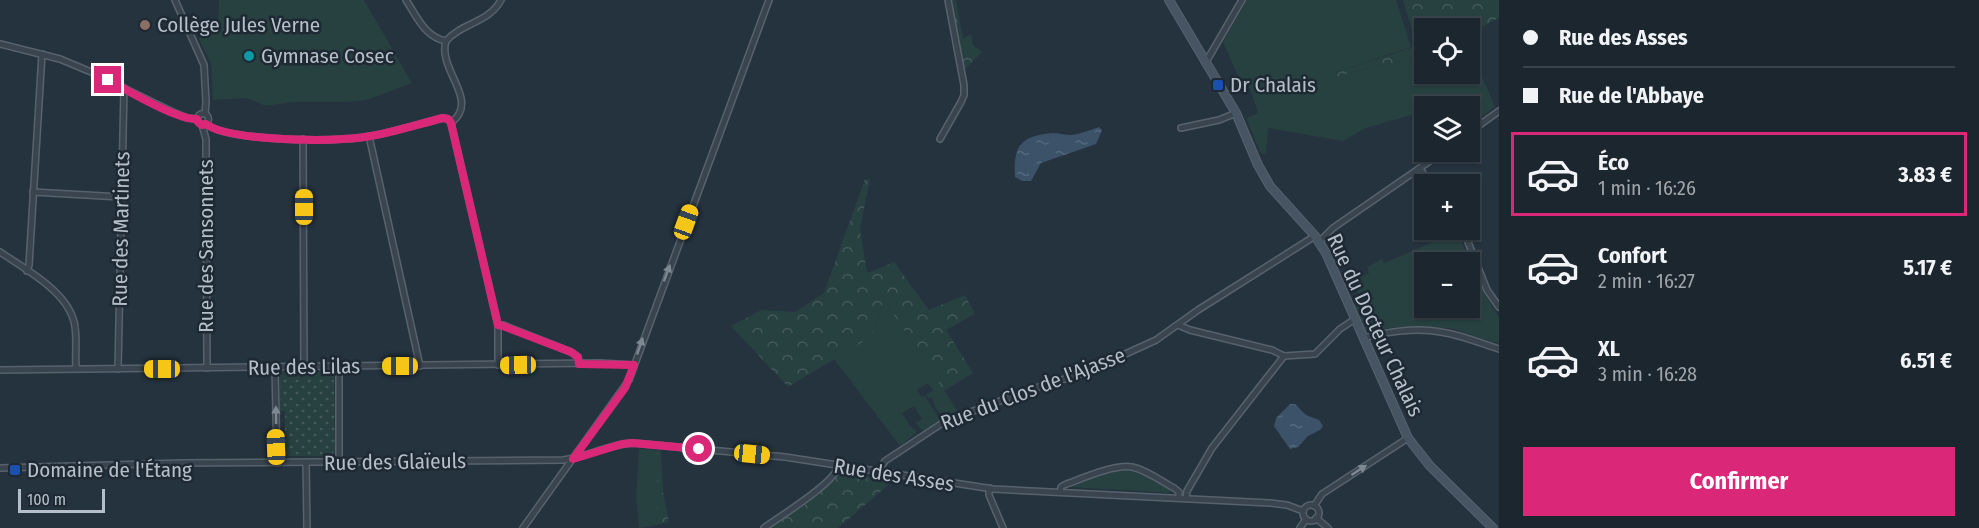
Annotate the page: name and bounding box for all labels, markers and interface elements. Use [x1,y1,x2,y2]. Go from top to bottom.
place label: Collège Jules Verne [157,12,320,38]
marker: Collège Jules Verne [138,18,152,32]
map controls [1414,18,1480,318]
button: locate [1414,18,1480,84]
text: Rue des Asses [1559,24,1688,51]
place label: Gymnase Cosec [261,43,394,69]
marker: Gymnase Cosec [242,49,256,63]
route end [94,66,121,93]
place label: Dr Chalais [1230,72,1316,98]
marker: Dr Chalais [1211,78,1225,92]
text: Rue de l'Abbaye [1559,82,1704,109]
button: layers [1414,96,1480,162]
icon: car [1526,147,1580,201]
text: Éco [1598,149,1629,176]
street label: Rue des Martinets [107,151,135,307]
street label: Rue des Sansonnets [193,159,219,333]
text: 3.83 € [1898,161,1952,188]
button: + [1414,174,1480,240]
text: 1 min · 16:26 [1598,176,1696,200]
car [295,189,313,225]
car [671,202,701,242]
street label: Rue du Docteur Chalais [1321,229,1429,421]
icon: car [1526,240,1580,294]
text: Confort [1598,242,1667,269]
button: − [1414,252,1480,318]
text: 5.17 € [1903,254,1952,281]
one-way arrow [663,263,673,281]
text: 2 min · 16:27 [1598,269,1695,293]
icon: car [1526,333,1580,387]
text: XL [1598,335,1620,362]
one-way arrow [636,337,646,355]
street label: Rue du Clos de l'Ajasse [937,342,1129,436]
text: 6.51 € [1900,347,1952,374]
street label: Rue des Lilas [248,353,360,381]
car [500,356,536,374]
car [382,357,418,375]
car [144,360,180,378]
text: 3 min · 16:28 [1598,362,1697,386]
one-way arrow [271,406,280,425]
car [266,429,286,465]
route start [685,435,712,462]
car [733,443,771,465]
button: Confirmer [1523,447,1955,516]
street label: Rue des Glaïeuls [324,448,466,476]
street label: Rue des Asses [832,453,956,497]
place label: Domaine de l'Étang [27,457,192,483]
marker: Domaine de l'Étang [8,463,22,477]
one-way arrow [1351,465,1367,476]
scale bar [18,486,105,514]
text: 100 m [27,490,66,509]

